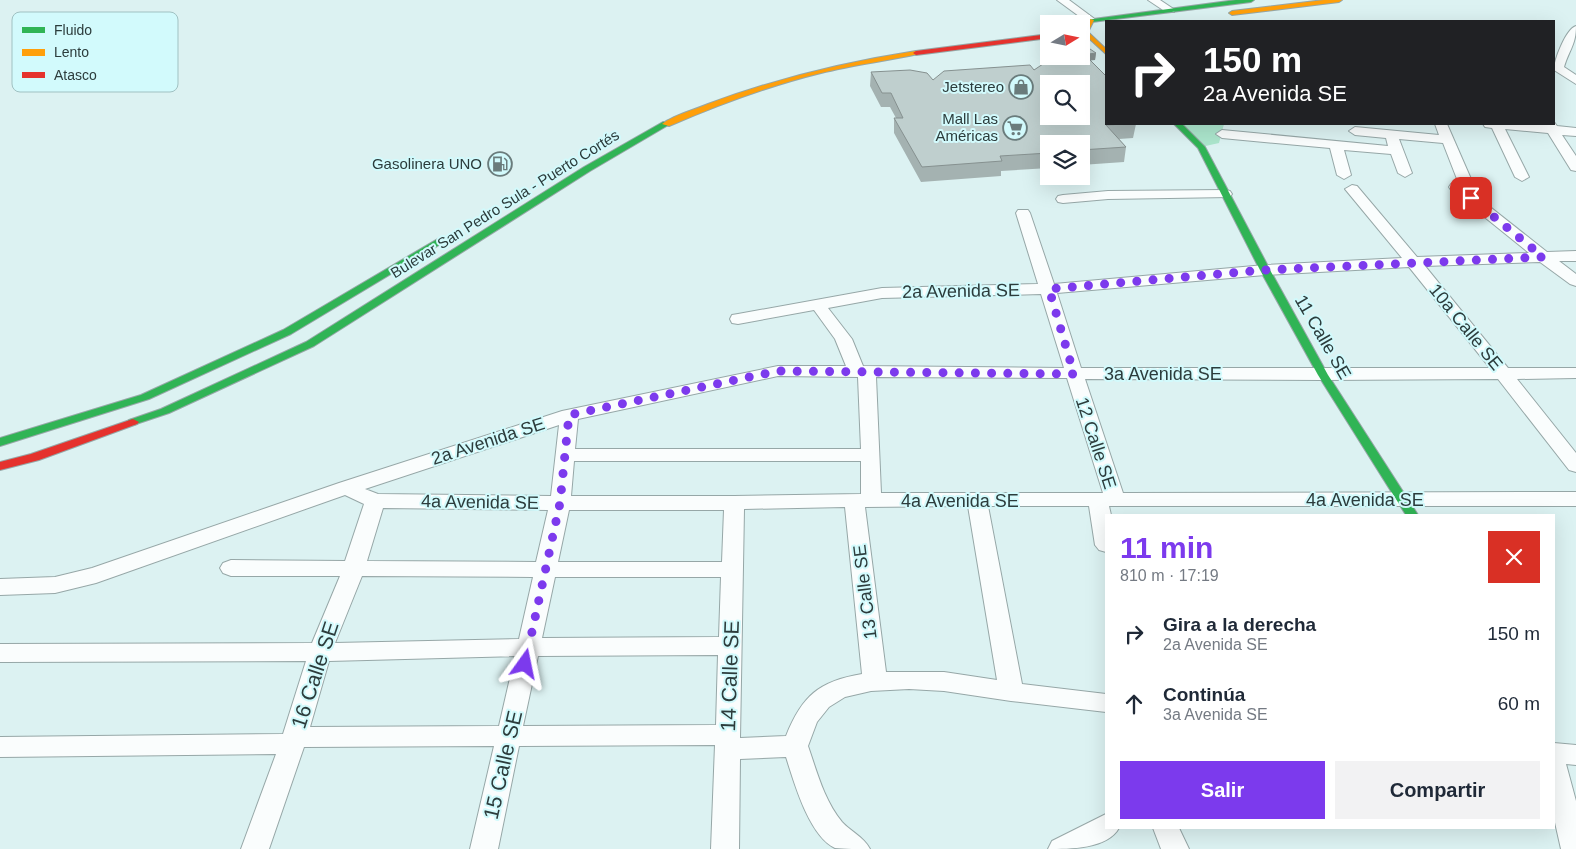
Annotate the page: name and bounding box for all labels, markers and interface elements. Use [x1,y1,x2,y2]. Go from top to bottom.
legend [12,12,178,92]
north arrow [1040,15,1090,65]
map controls [1040,15,1090,185]
text: Fluido [54,22,92,38]
icon: right [1120,40,1185,105]
text: 150 m [1203,40,1302,79]
text: Lento [54,44,89,60]
text: Atasco [54,67,97,83]
shop icon: Jetstereo [1008,74,1034,100]
button: search [1040,75,1090,125]
place label: Jetstereo [942,78,1004,95]
text: 2a Avenida SE [1203,81,1347,106]
place label: Mall Las Américas [935,110,998,144]
supermarket icon: Mall Las Américas [1002,115,1028,141]
street label: Bulevar San Pedro Sula - Puerto Cortés [387,126,622,281]
button: layers [1040,135,1090,185]
fuel station icon: Gasolinera UNO [487,151,513,177]
place label: Gasolinera UNO [372,155,482,172]
pin [1450,177,1492,219]
icon: arrive [1457,184,1485,212]
street label: 2a Avenida SE [902,280,1020,302]
street label: 10a Calle SE [1425,280,1507,374]
street label: 11 Calle SE [1291,291,1355,383]
street label: 3a Avenida SE [1104,364,1222,384]
street label: 12 Calle SE [1072,395,1120,491]
street label: 2a Avenida SE [429,413,547,469]
street label: 4a Avenida SE [1306,490,1424,510]
street label: 4a Avenida SE [421,491,539,513]
street label: 4a Avenida SE [901,491,1019,511]
text: 11 min [1120,531,1213,564]
button: close [1488,531,1540,583]
street label: 13 Calle SE [849,544,881,640]
text: 810 m · 17:19 [1120,567,1219,584]
text: Gira a la derecha [1163,614,1316,635]
street label: 16 Calle SE [286,619,343,731]
street label: 14 Calle SE [716,620,743,732]
icon: right [1120,620,1148,648]
text: 150 m [1487,623,1540,644]
text: 2a Avenida SE [1163,636,1268,653]
position arrow [498,637,550,689]
text: Continúa [1163,684,1245,705]
icon: ahead [1120,690,1148,718]
text: 60 m [1498,693,1540,714]
text: 3a Avenida SE [1163,706,1268,723]
street label: 15 Calle SE [479,708,526,822]
button: Salir [1120,761,1325,819]
button: Compartir [1335,761,1540,819]

